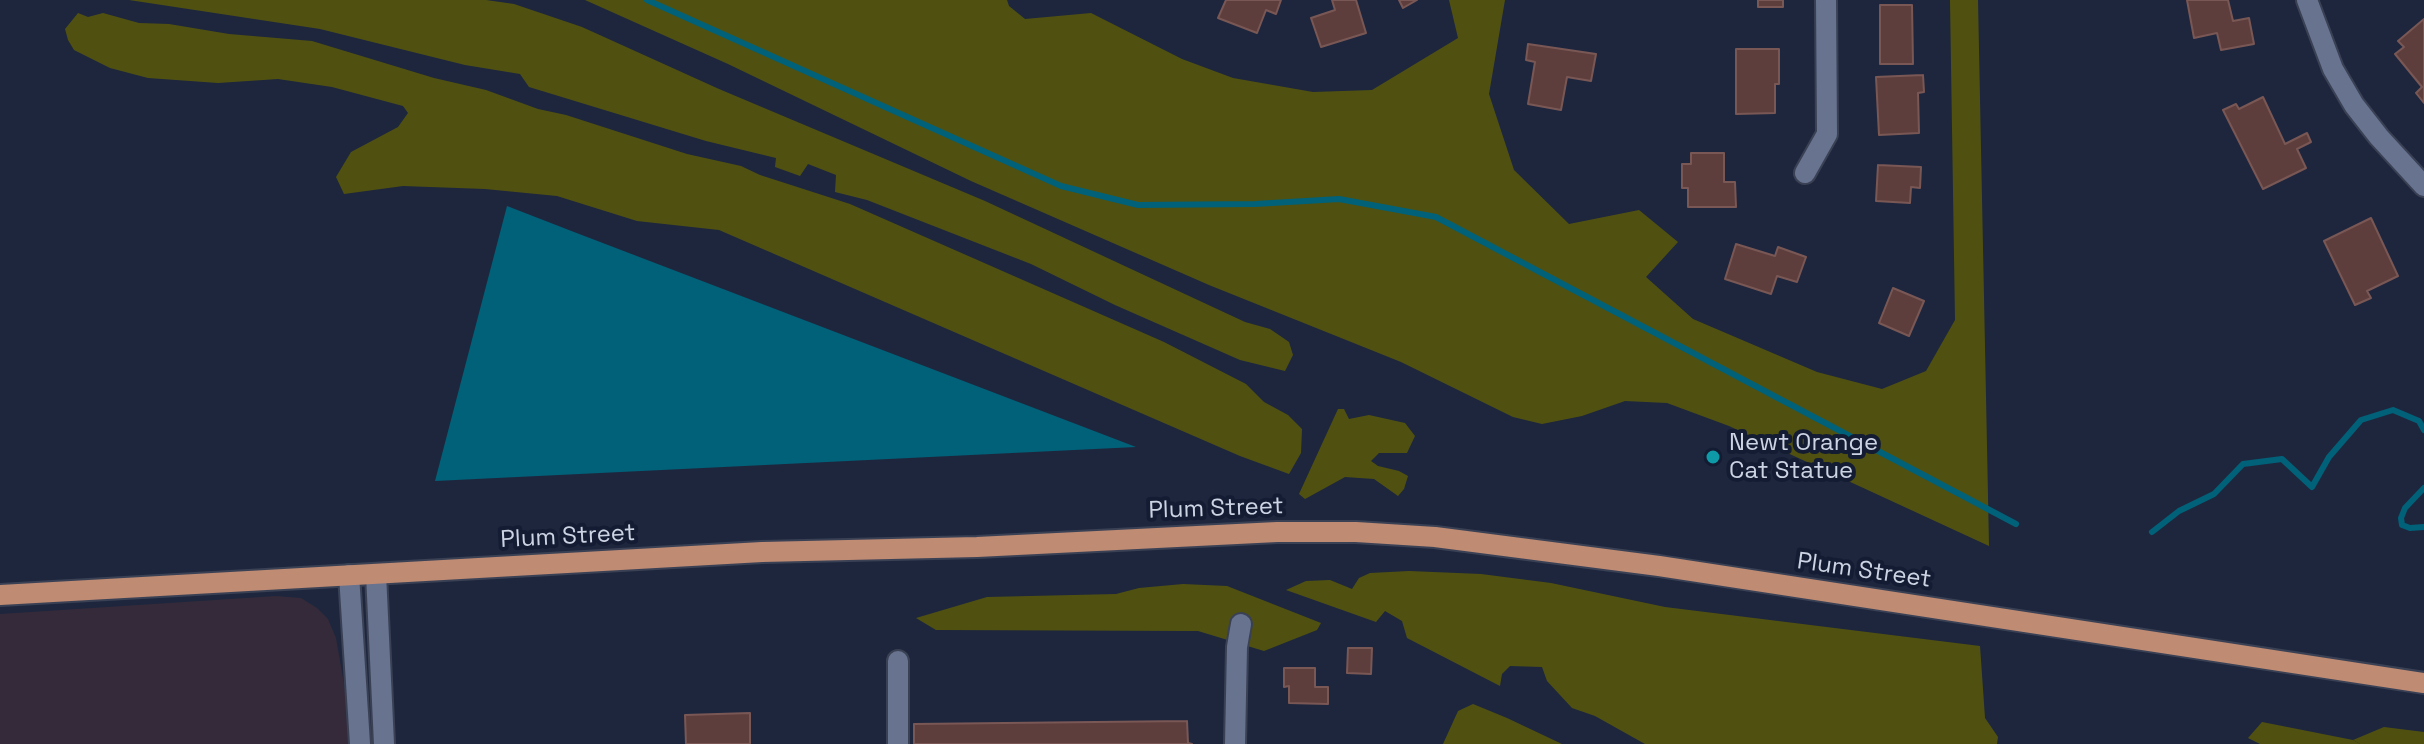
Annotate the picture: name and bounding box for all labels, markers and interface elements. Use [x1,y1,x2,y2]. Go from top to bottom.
place label: Newt Orange Cat Statue [1729,429,1878,485]
marker: Newt Orange Cat Statue [1704,448,1722,466]
street label: Plum Street [1148,492,1284,526]
street label: Plum Street [500,519,636,555]
street label: Plum Street [1795,547,1933,595]

